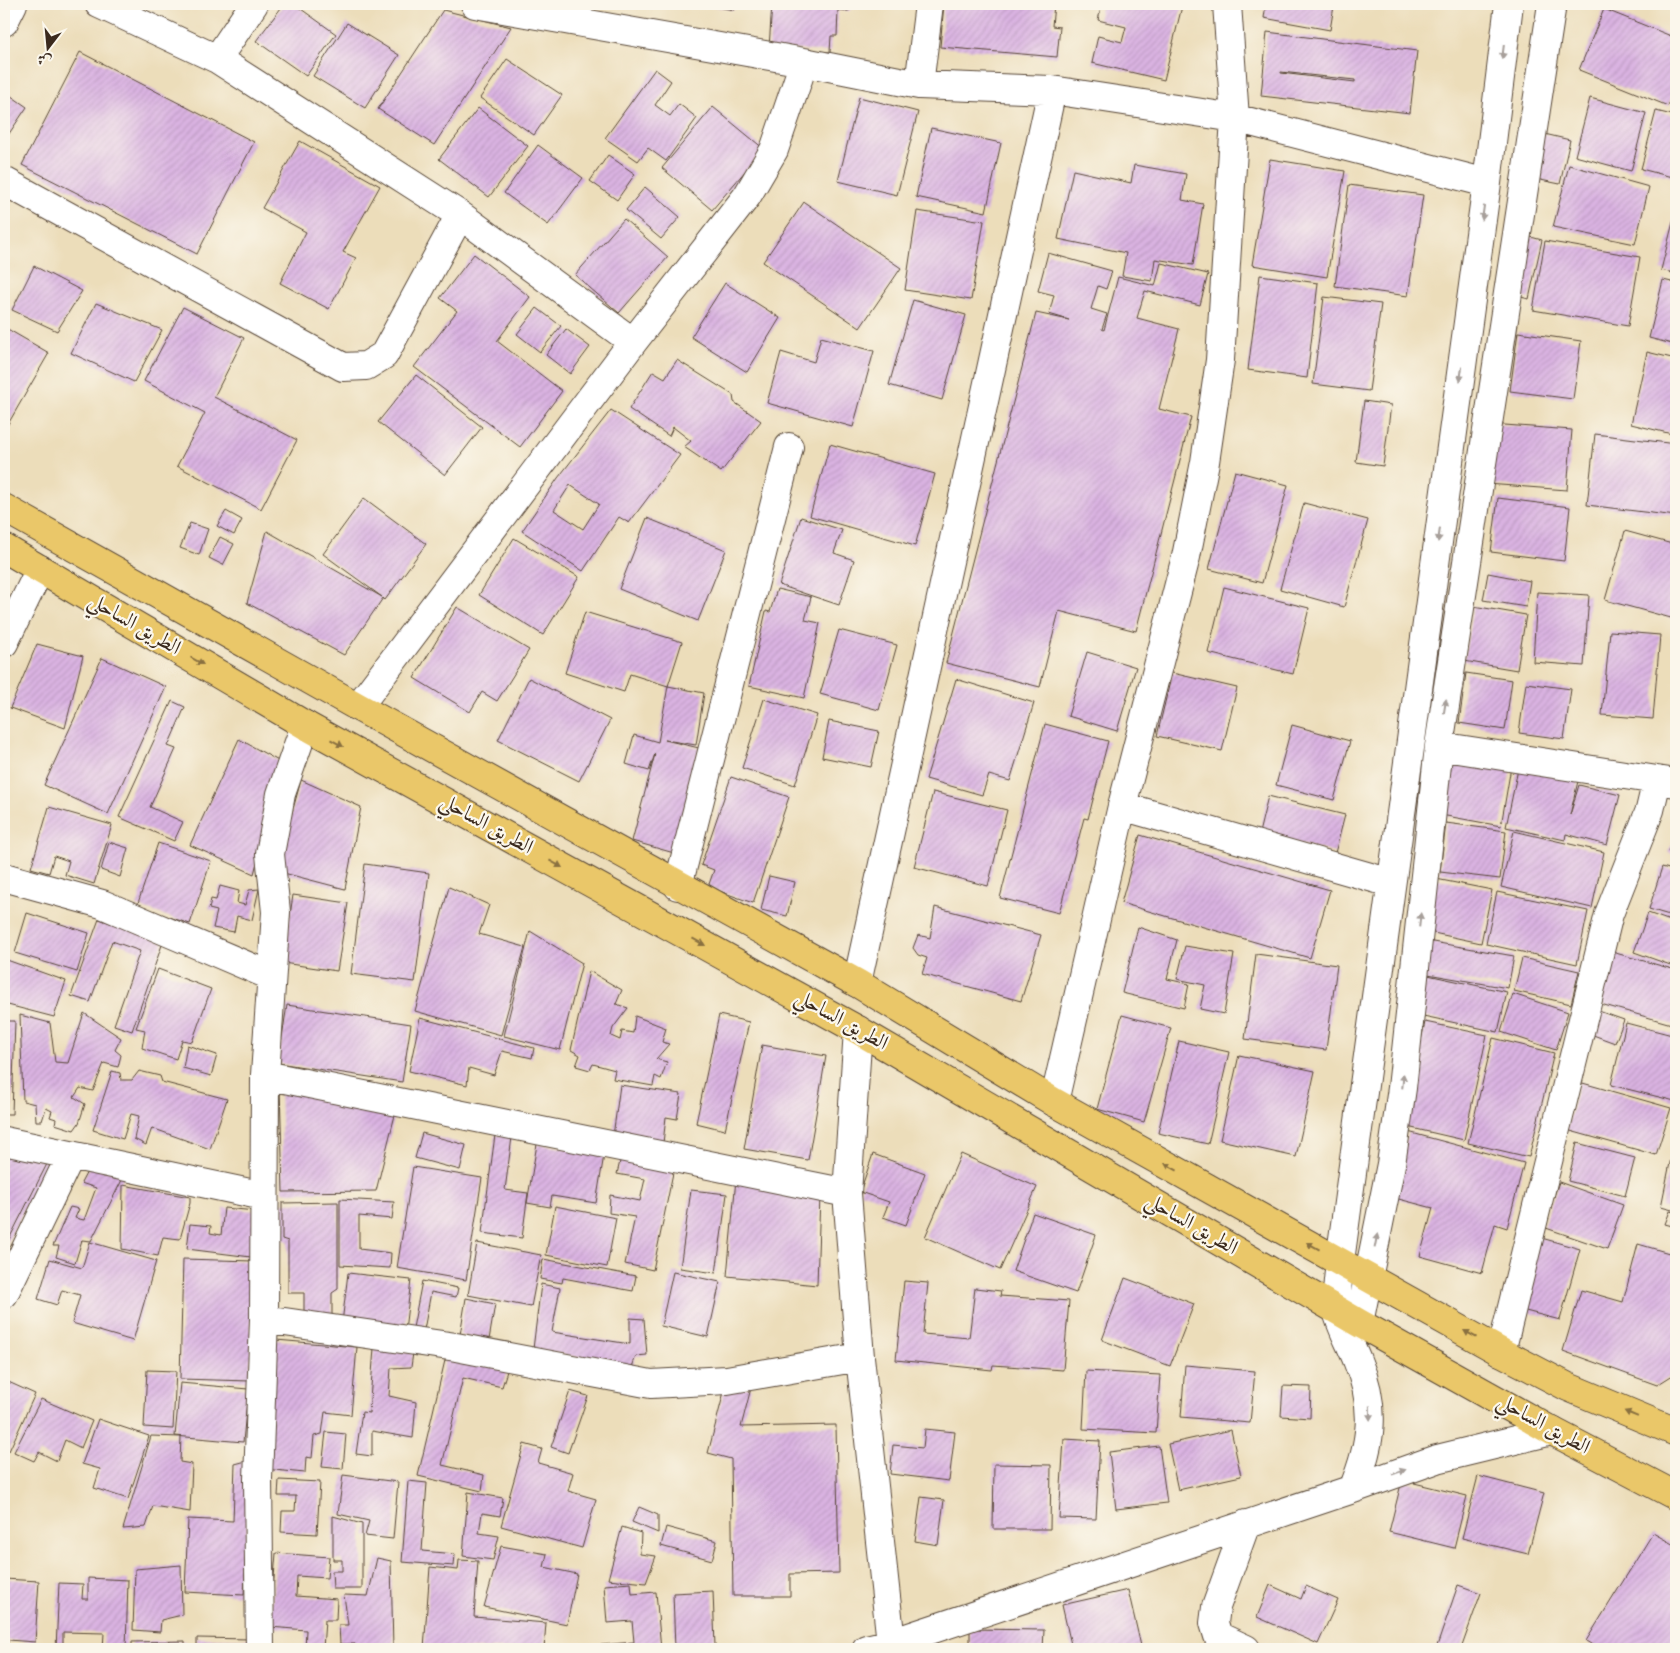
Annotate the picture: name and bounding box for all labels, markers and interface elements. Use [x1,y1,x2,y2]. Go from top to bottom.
north arrow [22,22,72,72]
one-way arrow [1499,44,1507,60]
text: ش [35,47,54,70]
one-way arrow [1479,206,1487,222]
one-way arrow [1457,367,1465,383]
one-way arrow [1435,528,1443,544]
street label: الطريق الساحلي [81,586,186,666]
one-way arrow [190,657,203,666]
one-way arrow [1442,698,1450,714]
one-way arrow [330,739,345,747]
street label: الطريق الساحلي [432,787,538,866]
one-way arrow [550,859,563,868]
one-way arrow [1416,911,1424,927]
one-way arrow [691,938,706,946]
street label: الطريق الساحلي [787,983,893,1062]
one-way arrow [1399,1073,1407,1089]
one-way arrow [1164,1163,1178,1171]
street label: الطريق الساحلي [1138,1186,1243,1266]
one-way arrow [1373,1233,1381,1249]
one-way arrow [1306,1242,1320,1250]
one-way arrow [1462,1330,1477,1338]
street label: الطريق الساحلي [1489,1387,1595,1466]
one-way arrow [1366,1405,1374,1421]
one-way arrow [1624,1409,1638,1417]
one-way arrow [1391,1468,1406,1475]

